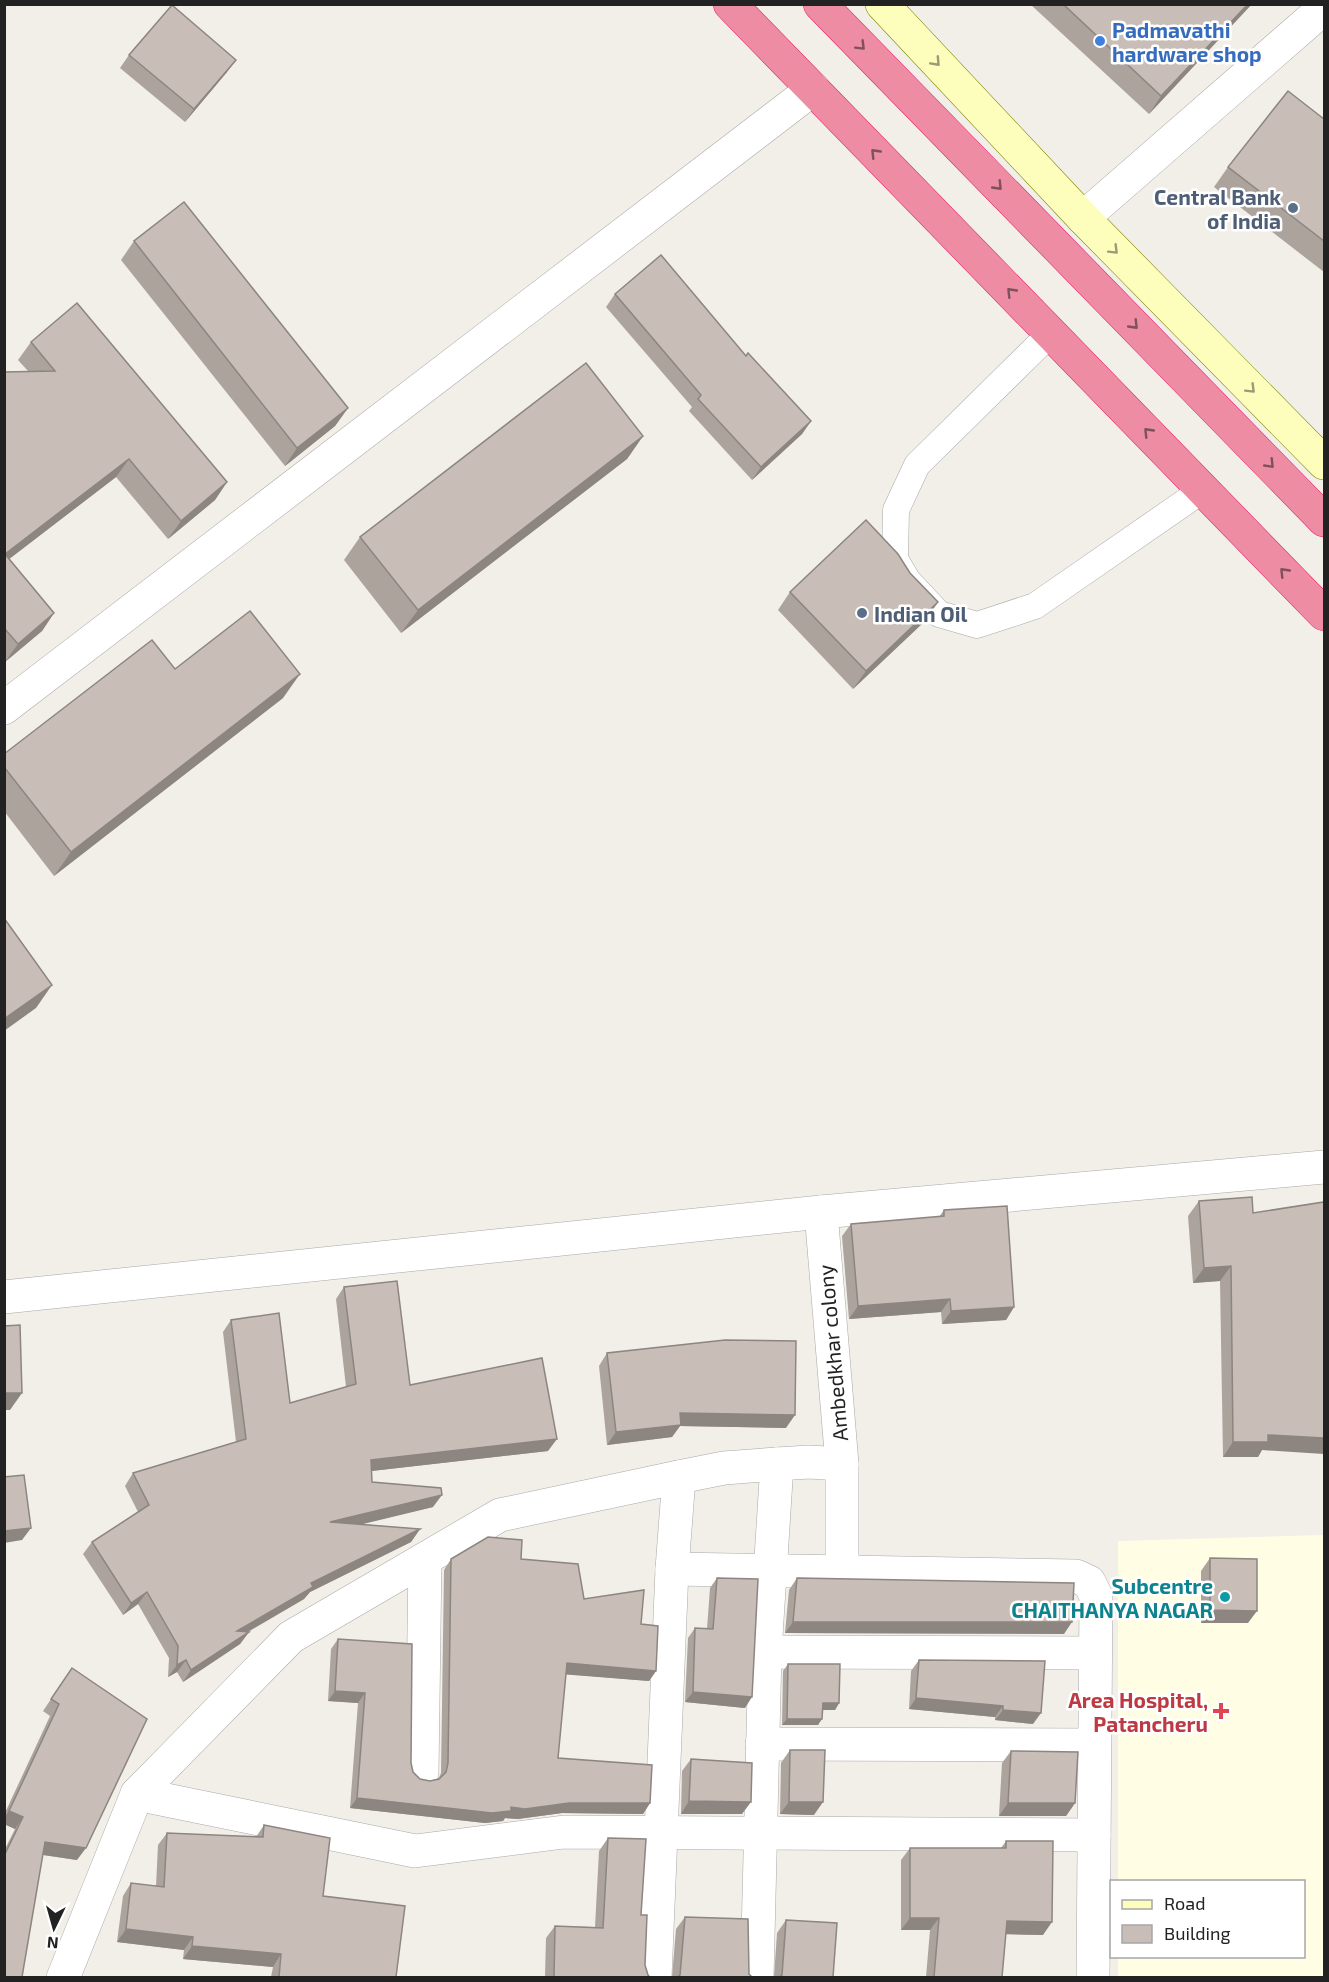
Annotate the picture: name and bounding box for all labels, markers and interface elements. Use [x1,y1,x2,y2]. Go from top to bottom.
place label: Padmavathi hardware shop [1112,17,1262,66]
marker: Padmavathi hardware shop [1093,34,1107,48]
one-way arrow [854,39,865,50]
one-way arrow [929,55,940,66]
one-way arrow [871,150,882,160]
one-way arrow [990,178,1001,189]
place label: Central Bank of India [1154,184,1281,233]
marker: Central Bank of India [1286,201,1300,215]
one-way arrow [1106,242,1117,253]
one-way arrow [1008,289,1019,300]
one-way arrow [1127,318,1138,328]
one-way arrow [1243,381,1254,392]
one-way arrow [1144,428,1155,439]
one-way arrow [1263,457,1274,468]
one-way arrow [1280,568,1291,579]
place label: Indian Oil [874,601,967,626]
marker: Indian Oil [855,606,869,620]
street label: Ambedkhar colony [812,1264,852,1442]
place label: Subcentre CHAITHANYA NAGAR [1011,1573,1213,1622]
marker: Subcentre CHAITHANYA NAGAR [1218,1590,1232,1604]
place label: Area Hospital, Patancheru [1068,1687,1208,1736]
marker: Area Hospital, Patancheru [1212,1702,1230,1720]
legend [1110,1880,1305,1958]
text: Road [1164,1892,1205,1914]
north arrow [24,1898,84,1958]
text: Building [1164,1922,1231,1944]
text: N [46,1933,59,1953]

